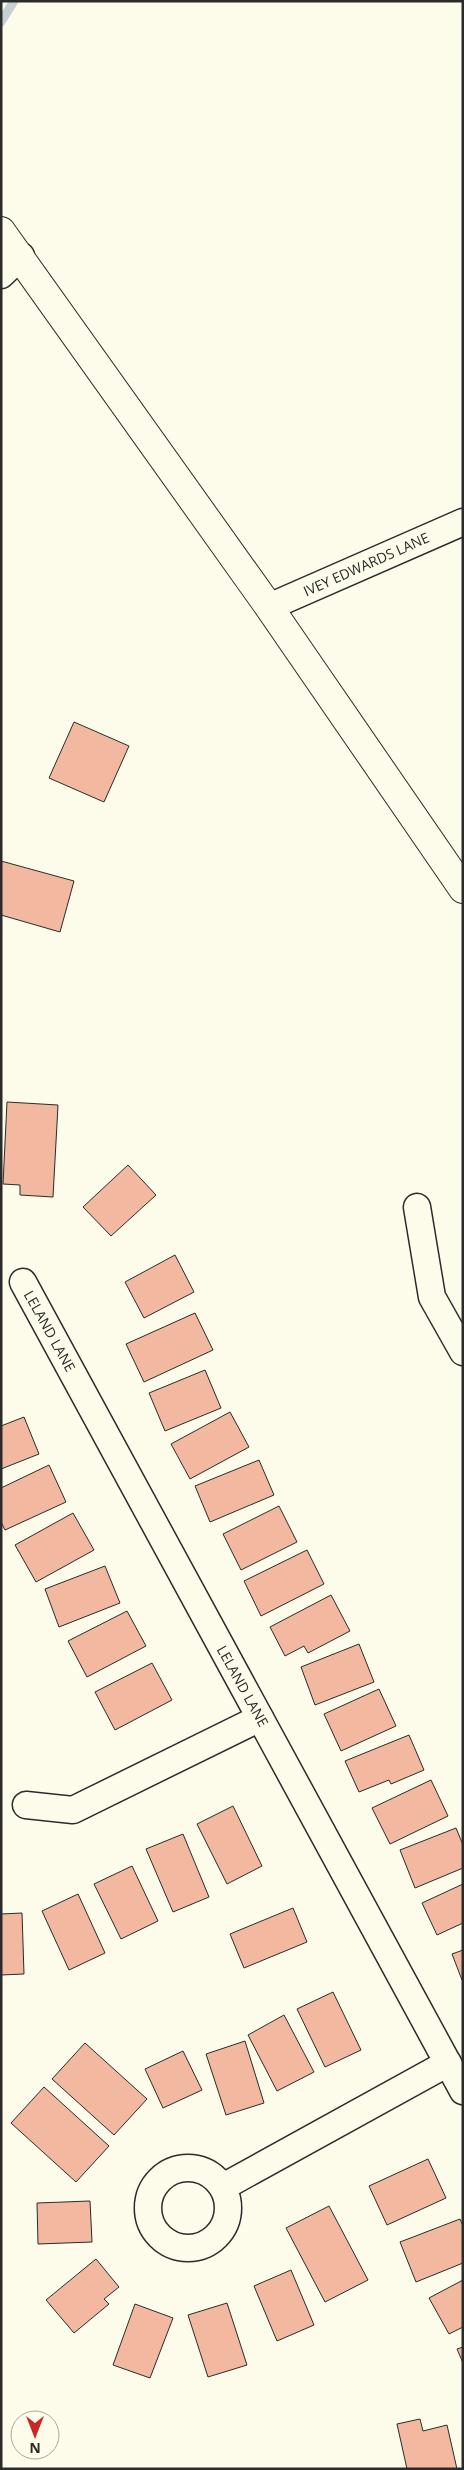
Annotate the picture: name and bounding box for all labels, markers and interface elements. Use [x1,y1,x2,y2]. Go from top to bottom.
street label: IVEY EDWARDS LANE [300,528,432,600]
street label: LELAND LANE [20,1287,80,1375]
street label: LELAND LANE [213,1642,273,1730]
north arrow [10,2410,60,2460]
text: N [29,2439,41,2458]

